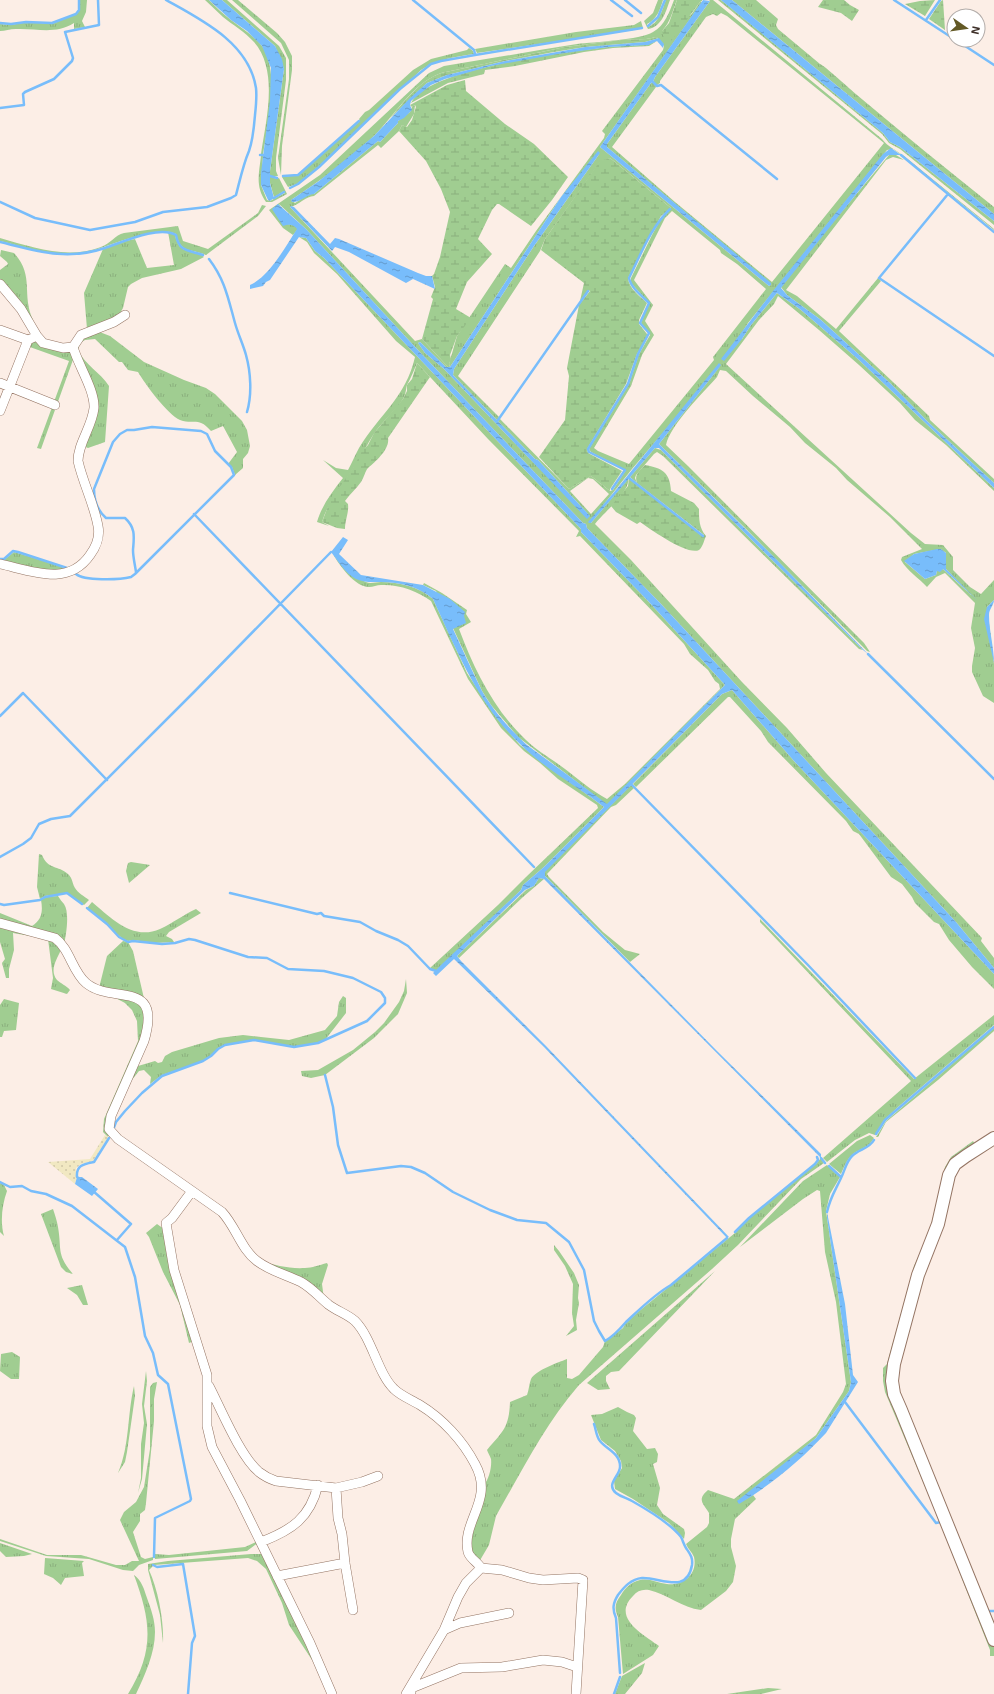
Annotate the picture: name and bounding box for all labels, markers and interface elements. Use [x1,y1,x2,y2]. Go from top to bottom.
north arrow [946,8,986,48]
text: N [969,25,983,36]

